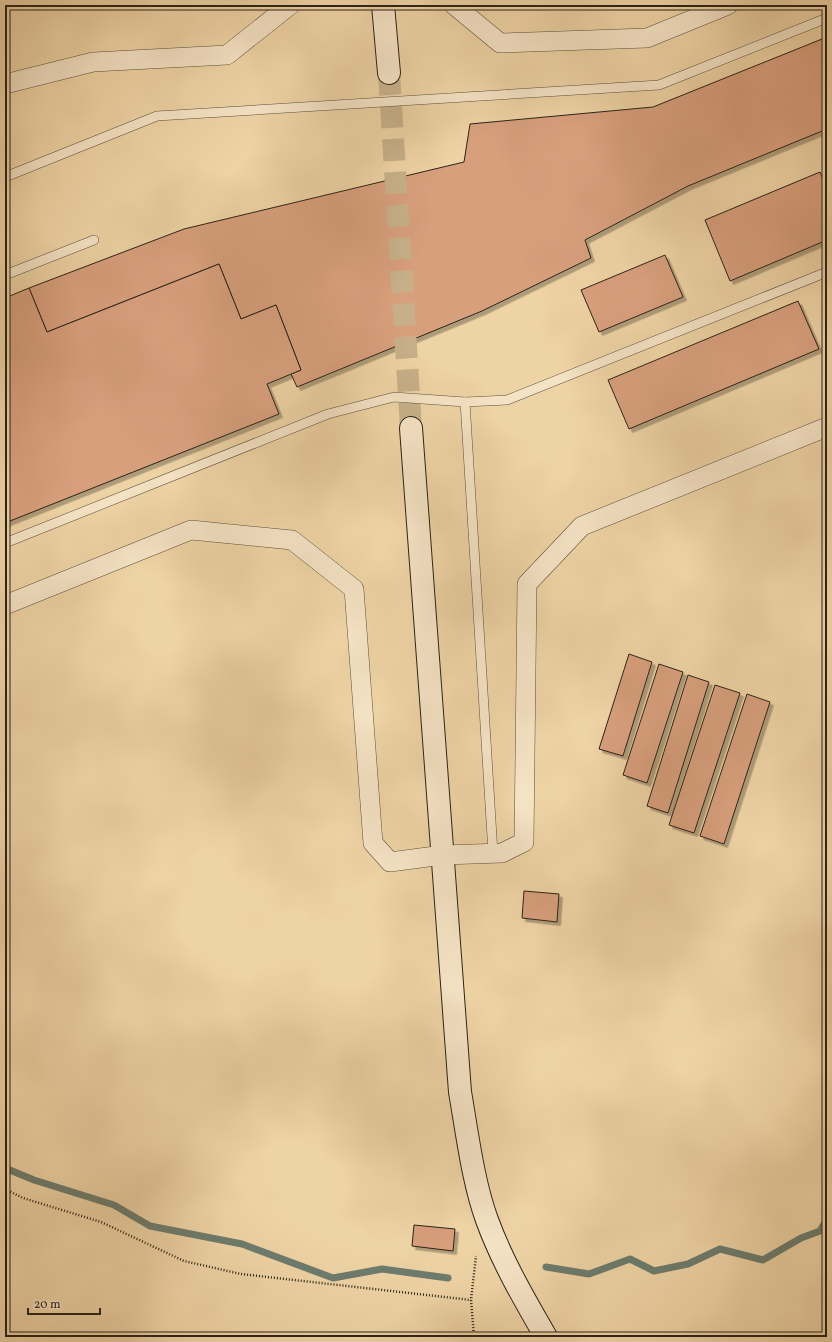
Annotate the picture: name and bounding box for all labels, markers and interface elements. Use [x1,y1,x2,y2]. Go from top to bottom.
scale bar [28,1290,100,1316]
text: 20 m [34,1297,61,1313]

